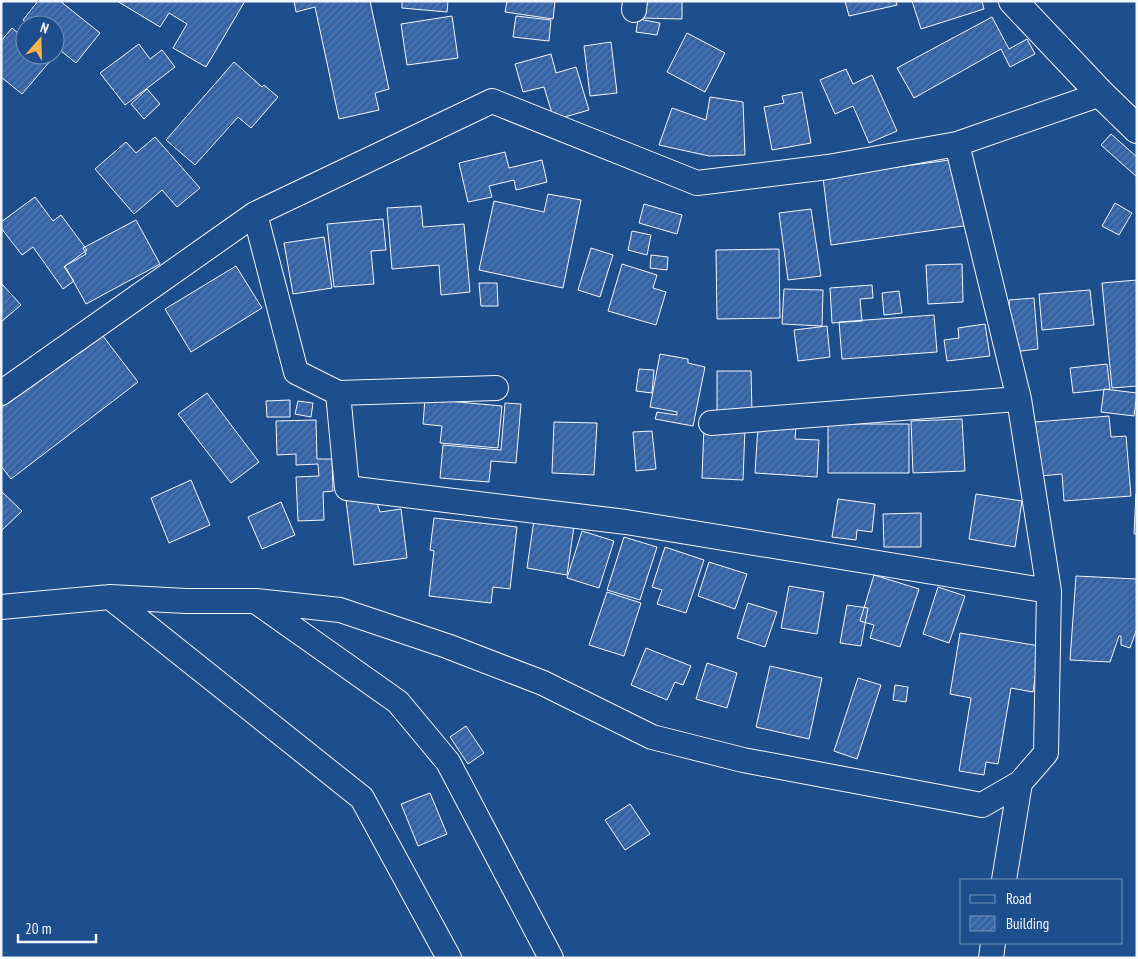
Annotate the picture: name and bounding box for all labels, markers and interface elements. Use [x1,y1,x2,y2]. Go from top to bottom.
north arrow [15,15,65,65]
text: N [38,18,51,38]
legend [960,879,1123,944]
text: Road [1006,889,1032,908]
scale bar [18,912,95,944]
text: Building [1006,914,1049,933]
text: 20 m [25,919,51,938]

